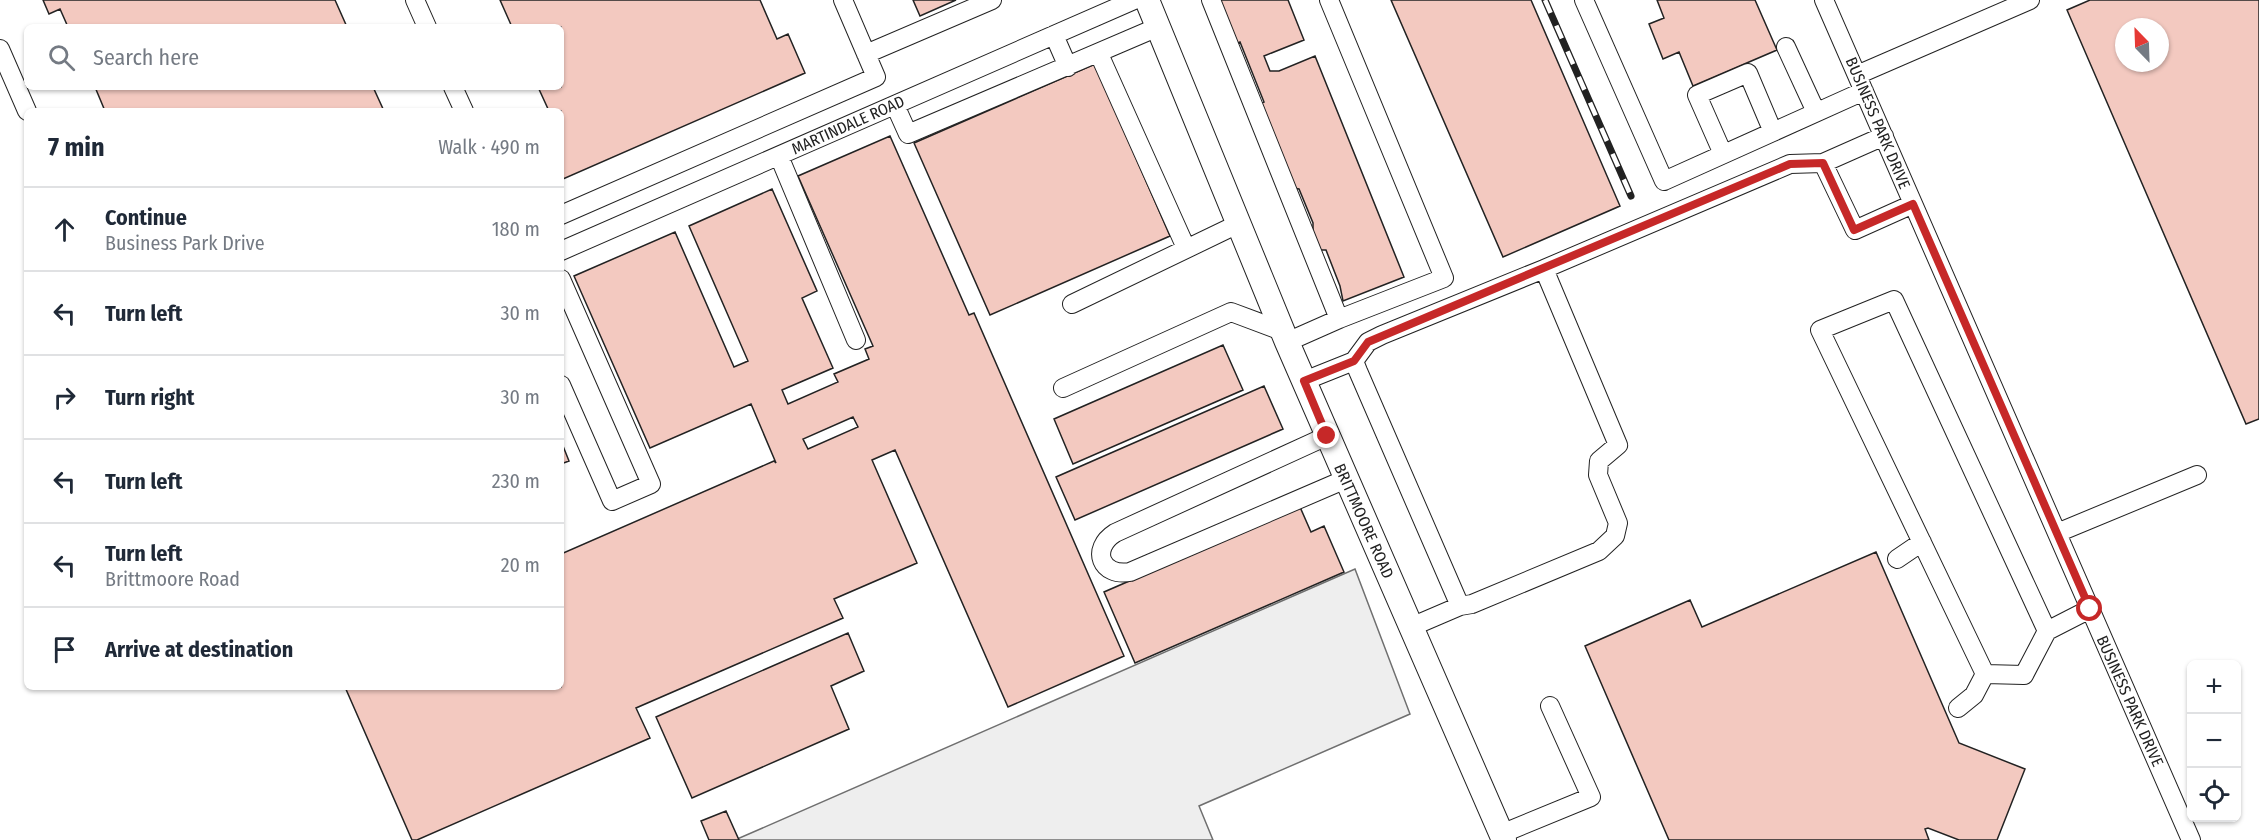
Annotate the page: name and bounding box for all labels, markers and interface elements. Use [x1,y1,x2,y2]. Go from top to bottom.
north arrow [2115,18,2169,72]
search box [24,24,564,90]
icon: search [45,41,78,74]
text: Search here [93,44,199,71]
street label: BUSINESS PARK DRIVE [1842,54,1914,192]
street label: MARTINDALE ROAD [789,92,907,158]
text: 7 min [48,132,105,163]
text: Walk · 490 m [438,135,540,159]
text: Continue [105,204,187,231]
icon: ahead [48,213,81,246]
text: 180 m [492,217,540,241]
text: Business Park Drive [105,231,265,255]
icon: left [48,297,81,330]
text: Turn left [105,300,183,327]
text: 30 m [500,301,540,325]
icon: right [48,381,81,414]
text: Turn right [105,384,194,411]
text: 30 m [500,385,540,409]
route end [1313,422,1339,448]
street label: BRITTMOORE ROAD [1330,461,1398,581]
icon: left [48,465,81,498]
text: Turn left [105,468,183,495]
text: 230 m [492,469,540,493]
text: Turn left [105,540,183,567]
icon: left [48,549,81,582]
text: 20 m [501,553,540,577]
text: Brittmoore Road [105,567,240,591]
route start [2076,595,2102,621]
icon: arrive [48,633,81,666]
street label: BUSINESS PARK DRIVE [2093,633,2167,769]
text: Arrive at destination [105,636,293,663]
map controls [2187,660,2241,822]
button: + [2187,660,2241,714]
button: − [2187,714,2241,768]
button: locate [2187,768,2241,822]

